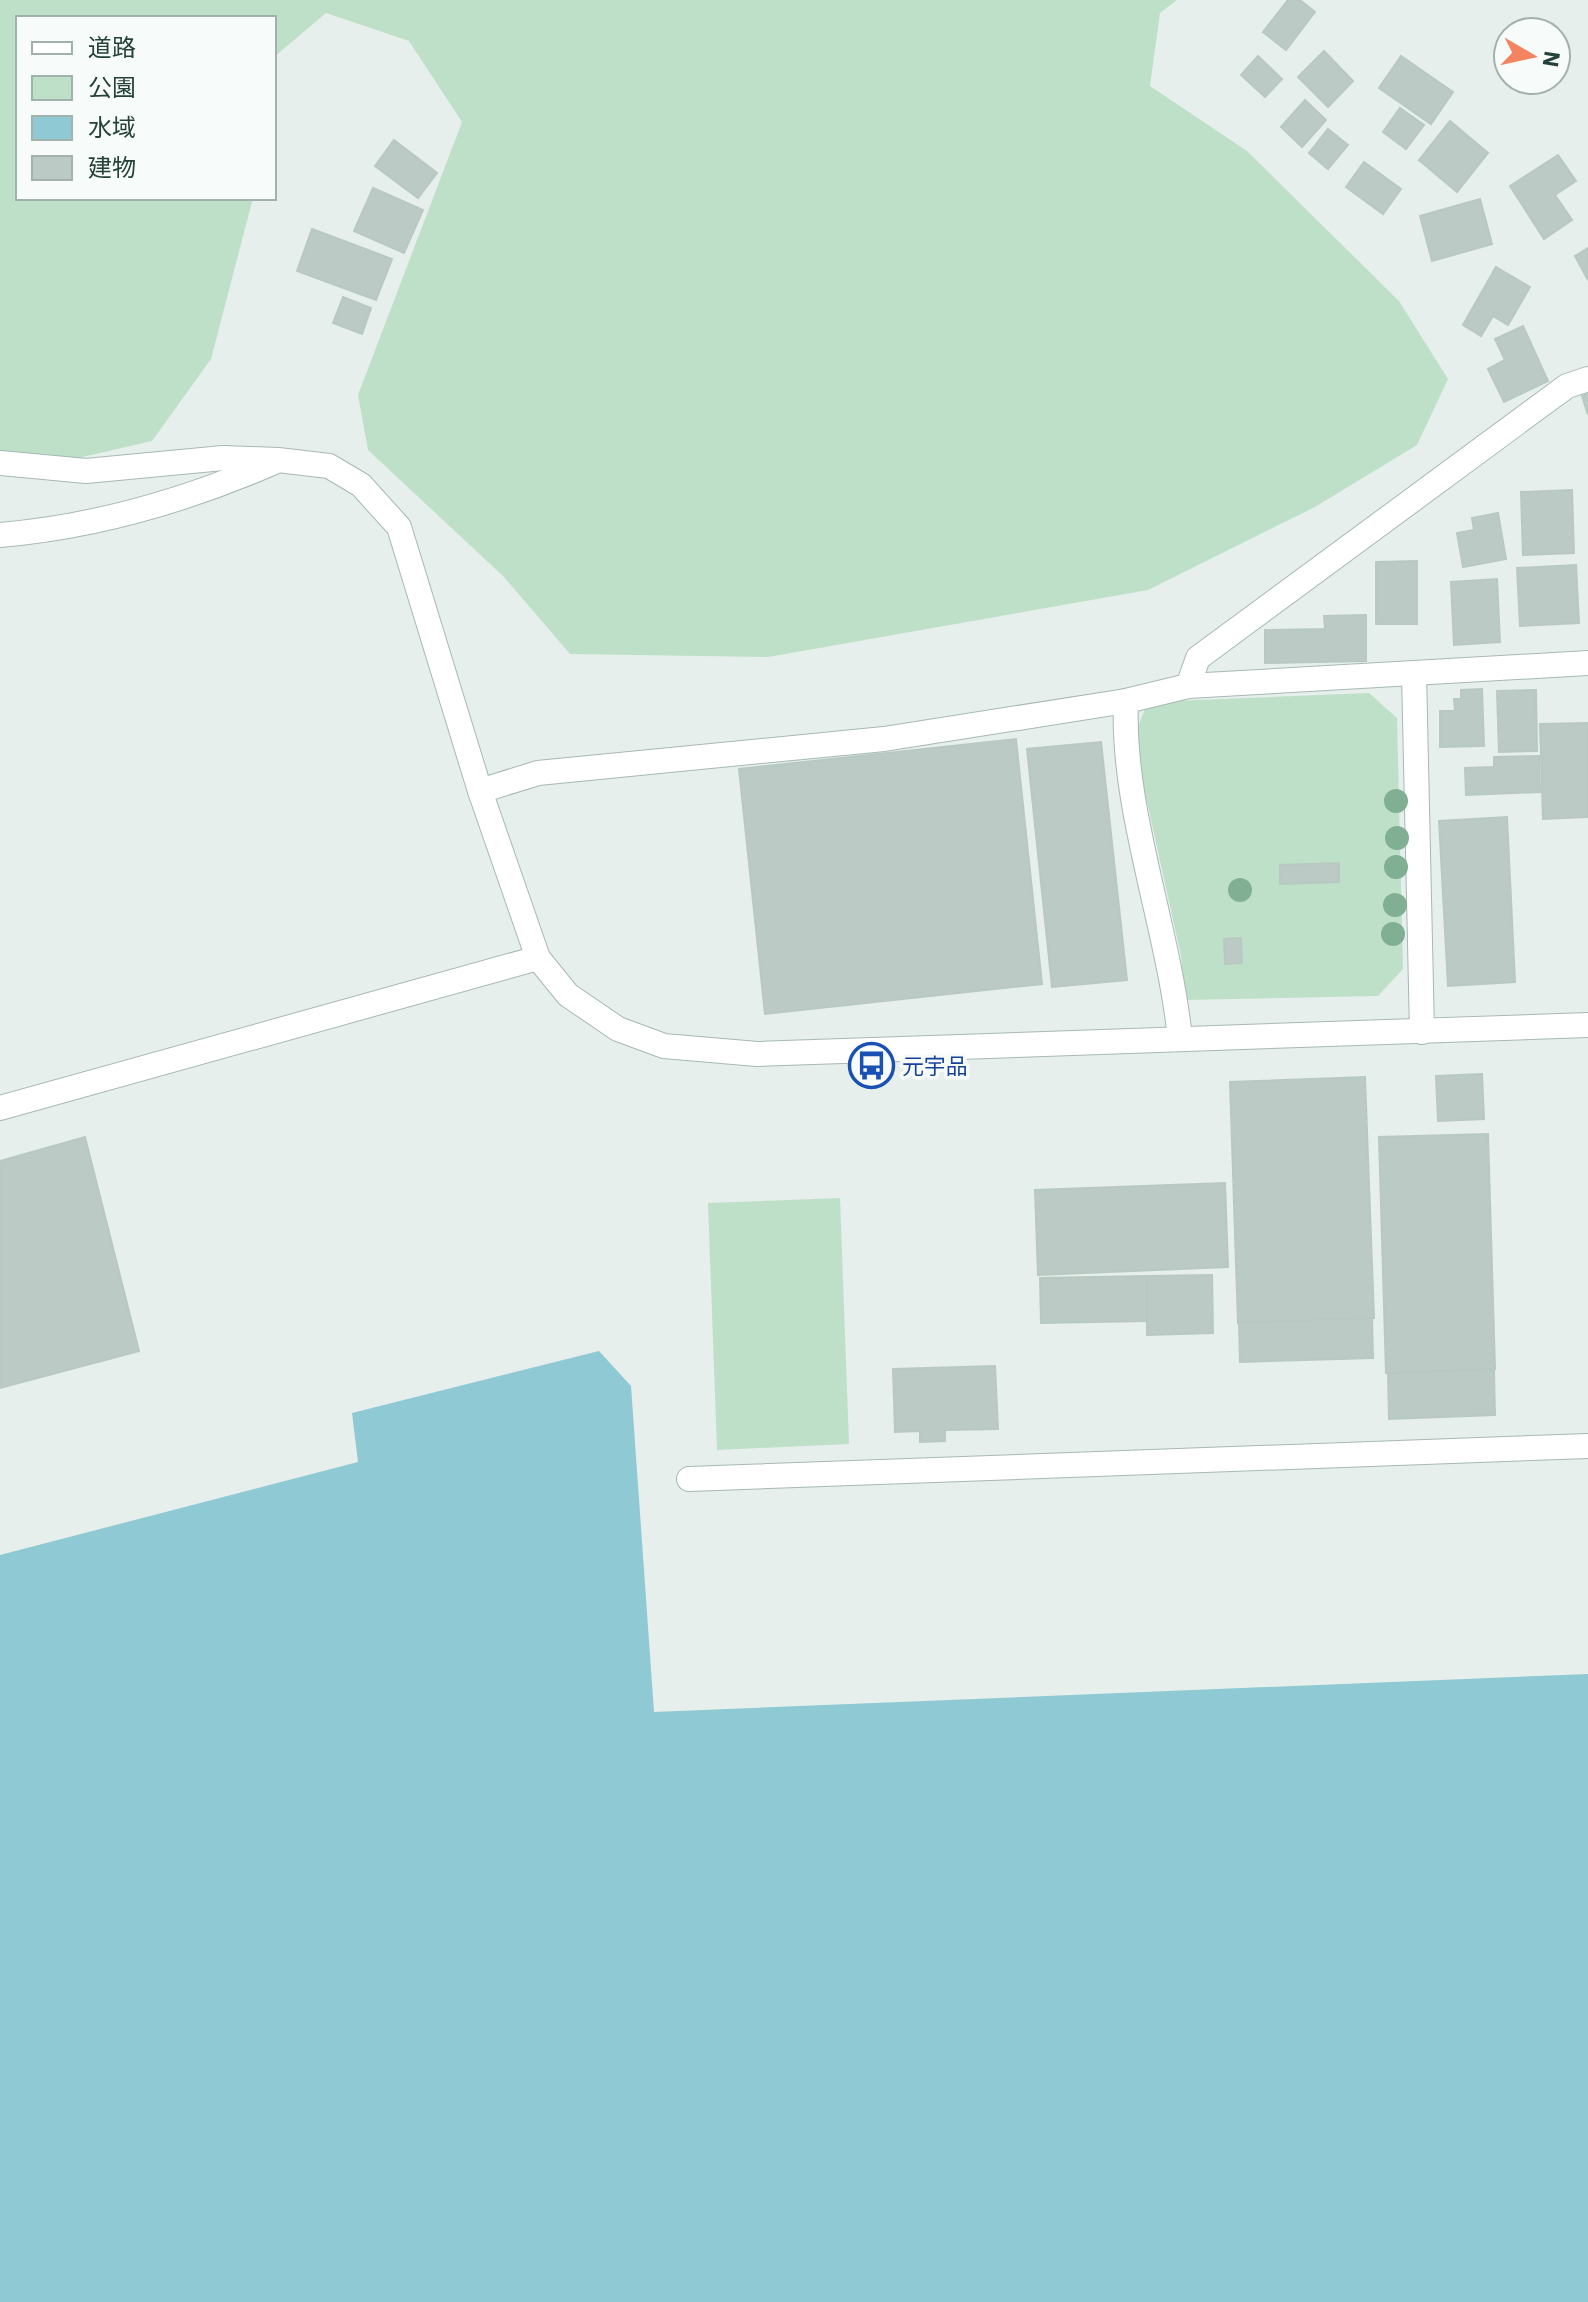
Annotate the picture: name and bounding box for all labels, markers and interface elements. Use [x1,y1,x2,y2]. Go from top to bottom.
legend [16,16,276,200]
north arrow [1492,16,1572,96]
text: 道路 [88,31,136,63]
text: N [1537,49,1568,69]
text: 公園 [88,71,136,103]
text: 水域 [88,111,136,143]
text: 建物 [88,151,136,183]
bus stop icon: 元宇品 [847,1041,895,1089]
place label: 元宇品 [902,1051,968,1080]

